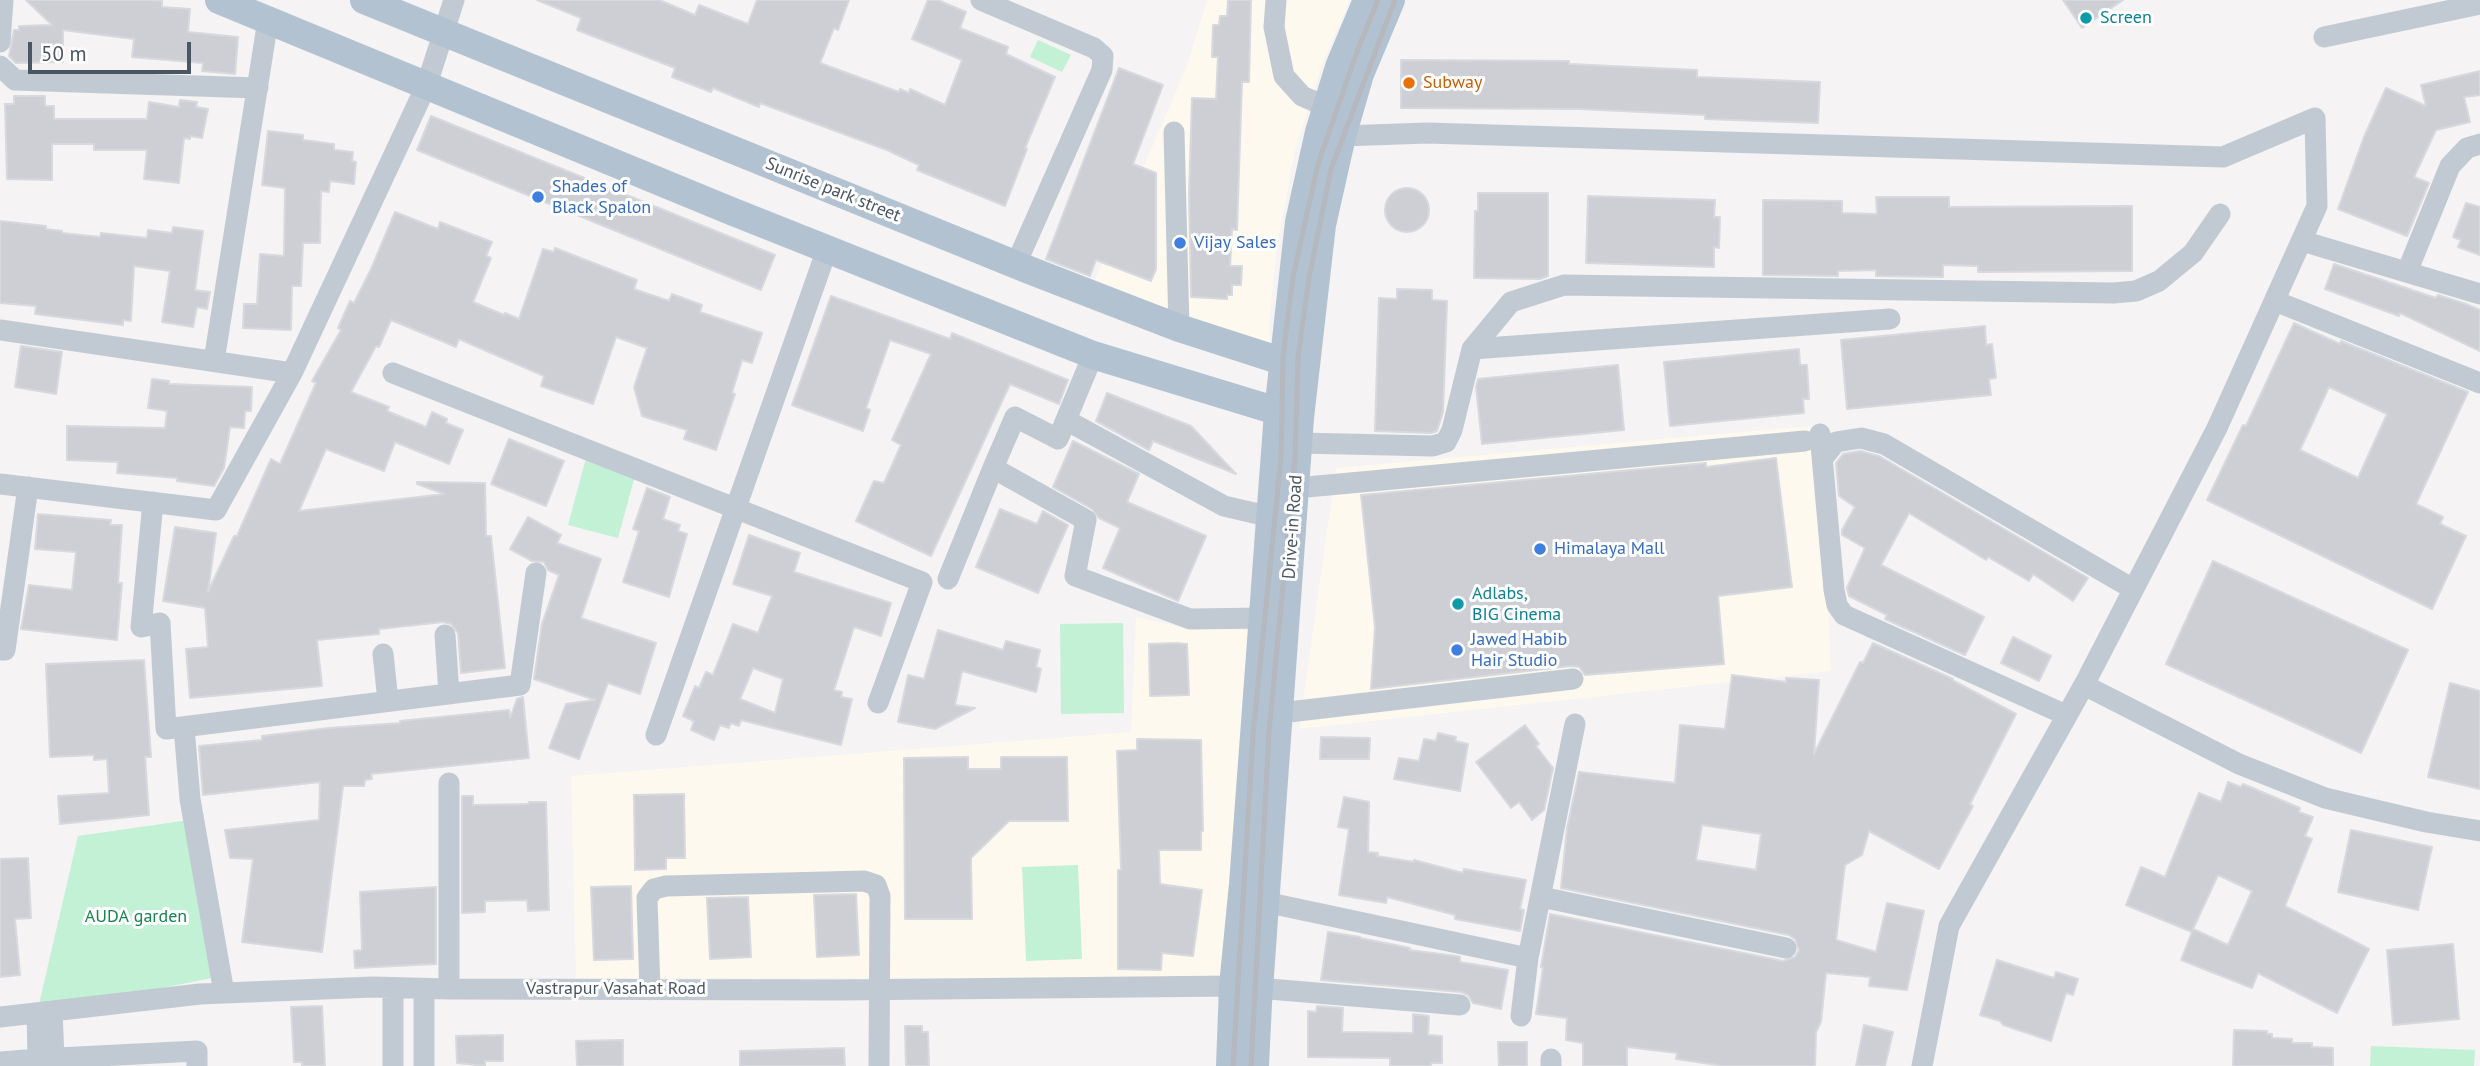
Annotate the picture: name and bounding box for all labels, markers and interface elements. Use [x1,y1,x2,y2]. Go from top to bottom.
place label: Screen [2100,7,2152,29]
marker: Screen [2078,10,2094,26]
scale bar [32,28,194,72]
text: 50 m [41,40,87,67]
place label: Subway [1423,72,1482,94]
marker: Subway [1401,75,1417,91]
street label: Sunrise park street [762,153,904,227]
place label: Shades of Black Spalon [552,176,651,218]
marker: Shades of Black Spalon [530,189,546,205]
place label: Vijay Sales [1194,232,1276,254]
marker: Vijay Sales [1172,235,1188,251]
street label: Drive-in Road [1279,474,1307,580]
place label: Himalaya Mall [1554,538,1664,560]
marker: Himalaya Mall [1532,541,1548,557]
place label: Adlabs, BIG Cinema [1472,583,1561,626]
marker: Adlabs, BIG Cinema [1450,596,1466,612]
place label: Jawed Habib Hair Studio [1471,629,1567,672]
marker: Jawed Habib Hair Studio [1449,642,1465,658]
park label: AUDA garden [85,906,187,928]
street label: Vastrapur Vasahat Road [526,978,706,1000]

